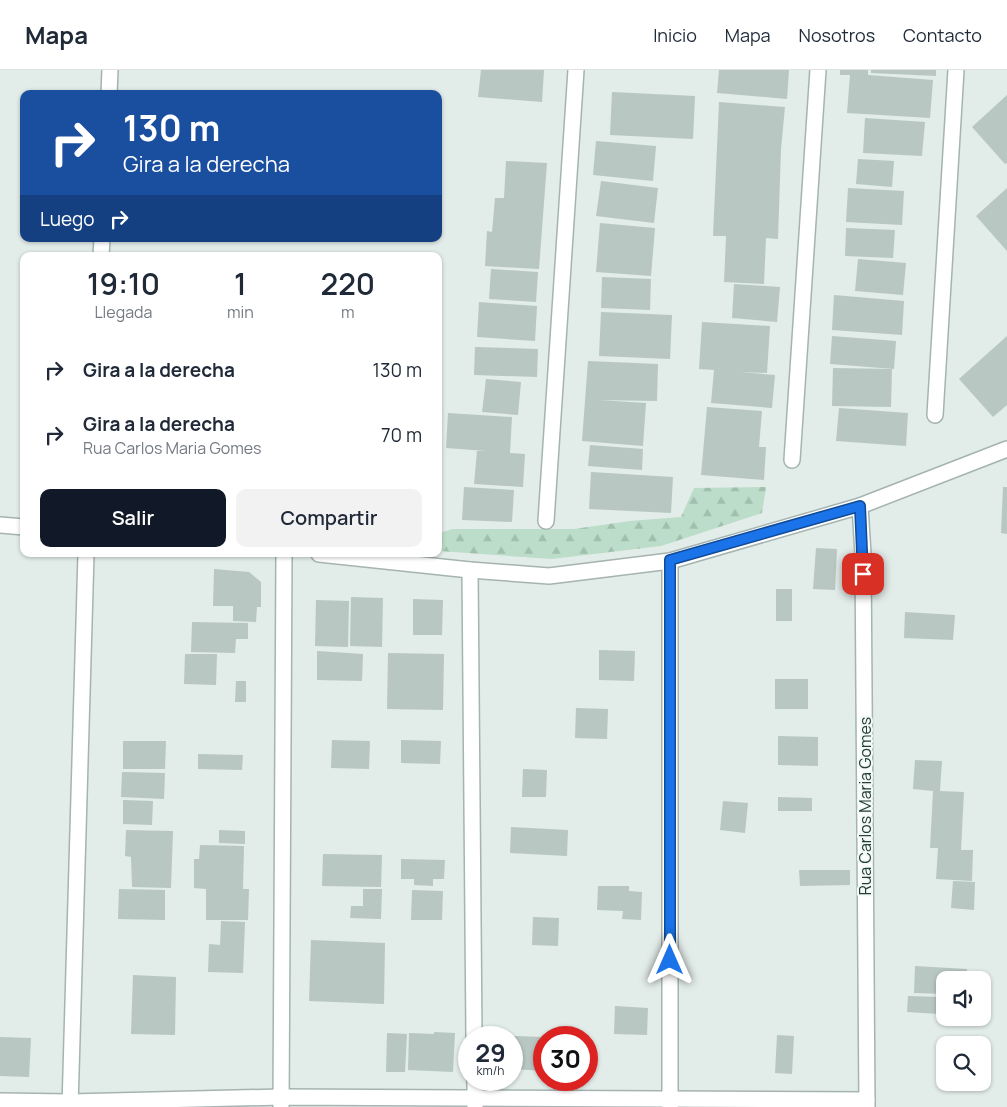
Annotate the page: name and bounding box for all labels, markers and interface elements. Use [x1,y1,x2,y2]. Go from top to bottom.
text: Mapa [25,18,88,51]
text: Inicio [653,23,697,47]
text: Mapa [725,23,771,47]
text: Nosotros [799,23,875,47]
text: Contacto [903,23,982,47]
text: 130 m [123,104,220,152]
icon: right [40,110,105,175]
text: Gira a la derecha [123,149,290,179]
icon: right [105,205,133,233]
text: Luego [40,206,95,232]
text: 19:10 [87,263,160,304]
text: 1 [234,263,247,304]
text: 220 [321,263,375,304]
text: Llegada [94,301,152,323]
text: min [227,301,254,323]
text: m [341,301,355,323]
icon: right [40,356,68,384]
text: Gira a la derecha [83,357,235,383]
text: 130 m [373,357,422,383]
text: Gira a la derecha [83,411,235,437]
icon: right [40,421,68,449]
text: 70 m [381,422,422,448]
text: Rua Carlos Maria Gomes [83,437,261,459]
button: Salir [40,489,226,547]
button: Compartir [236,489,422,547]
pin [842,553,884,595]
icon: arrive [849,560,877,588]
street label: Rua Carlos Maria Gomes [854,717,876,895]
position arrow [643,933,695,985]
map controls [936,971,991,1091]
button: sound [936,971,991,1026]
speed limit sign: 30 [533,1026,598,1091]
text: 29 [475,1035,506,1070]
button: search [936,1036,991,1091]
text: km/h [477,1062,504,1079]

